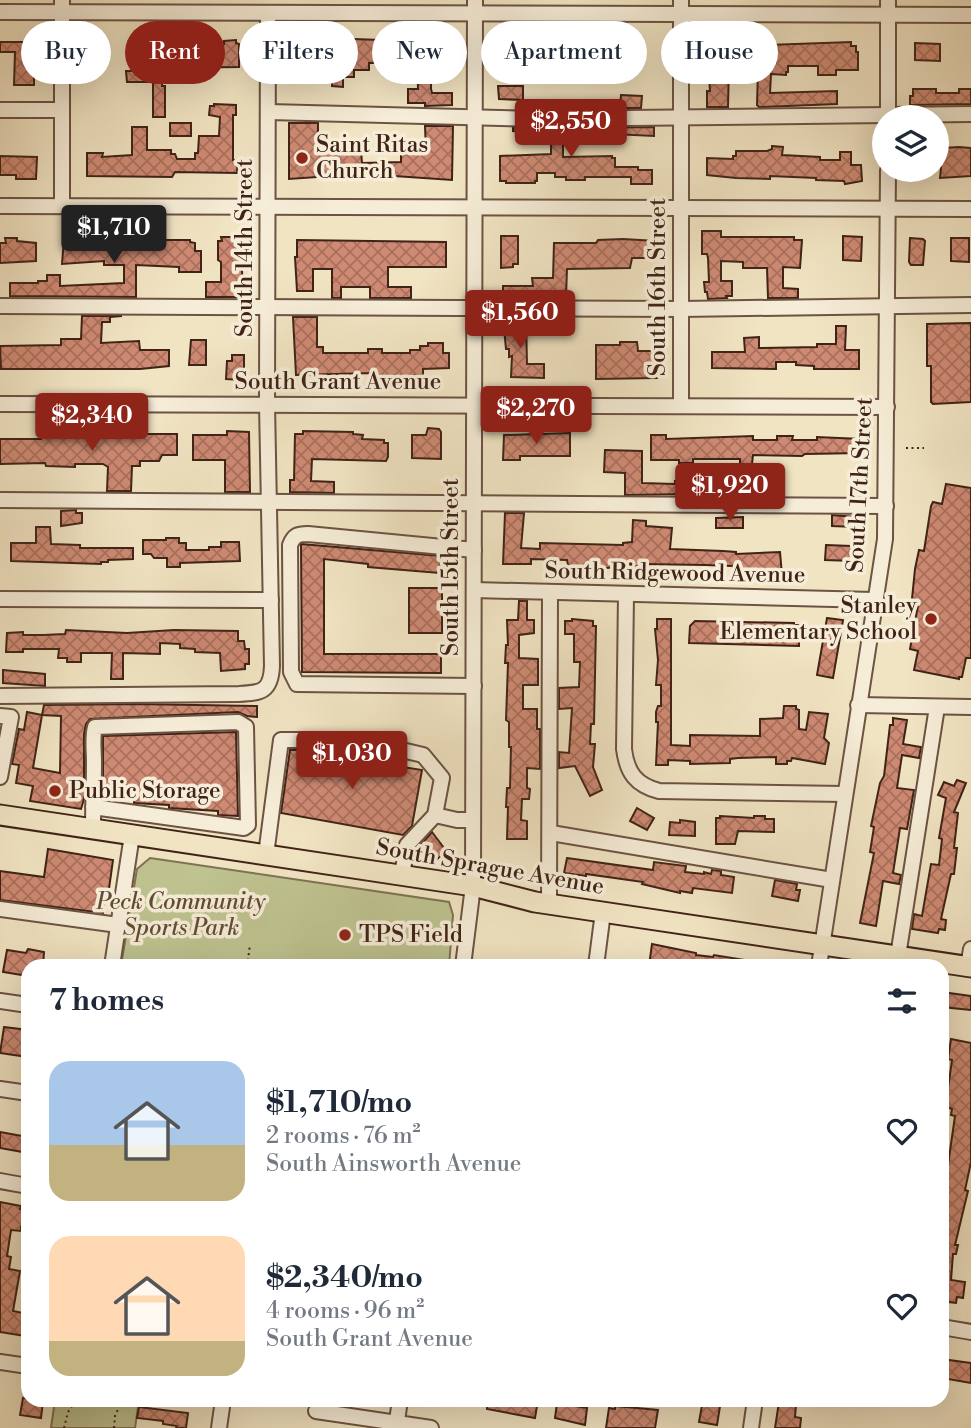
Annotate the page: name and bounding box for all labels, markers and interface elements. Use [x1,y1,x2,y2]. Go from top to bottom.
chip: Buy [21,21,111,84]
chip: Rent [125,21,225,84]
chip: Filters [239,21,358,84]
chip: New [372,21,467,84]
chip: Apartment [481,21,647,84]
chip: House [661,21,778,84]
pin: $2,550 [514,100,628,159]
map controls [872,105,949,182]
button: layers [872,105,949,182]
text: $2,550 [531,108,611,136]
place label: Saint Ritas Church [316,131,428,185]
marker: Saint Ritas Church [294,150,310,166]
street label: South 14th Street [231,159,259,337]
street label: South 16th Street [644,198,672,376]
pin: $1,710 [57,205,171,265]
text: $1,710 [77,214,151,242]
pin: $1,560 [463,290,577,350]
text: $1,560 [481,299,559,327]
street label: South Grant Avenue [235,368,441,396]
pin: $2,270 [479,386,593,446]
pin: $2,340 [35,393,149,453]
text: $2,270 [497,395,575,423]
street label: South 17th Street [841,397,879,573]
text: $2,340 [51,402,133,430]
pin: $1,920 [673,463,787,523]
text: $1,920 [691,472,769,500]
street label: South 15th Street [437,478,465,656]
street label: South Ridgewood Avenue [544,557,806,589]
place label: Stanley Elementary School [719,592,918,646]
marker: Stanley Elementary School [923,611,939,627]
pin: $1,030 [295,732,409,791]
text: $1,030 [312,740,392,768]
place label: Public Storage [69,777,221,805]
marker: Public Storage [47,783,63,799]
street label: South Sprague Avenue [374,833,606,901]
park label: Peck Community Sports Park [95,888,267,942]
place label: TPS Field [359,921,463,949]
marker: TPS Field [337,927,353,943]
text: 7 homes [49,982,164,1020]
icon: filters [883,982,921,1020]
text: $1,710/mo [266,1084,412,1122]
icon: home [105,1089,189,1173]
icon: heart [883,1112,921,1150]
text: 2 rooms · 76 m² [266,1122,421,1150]
text: South Ainsworth Avenue [266,1150,521,1178]
text: $2,340/mo [266,1259,423,1297]
icon: home [105,1264,189,1348]
icon: heart [883,1287,921,1325]
text: 4 rooms · 96 m² [266,1297,424,1325]
text: South Grant Avenue [266,1325,473,1353]

